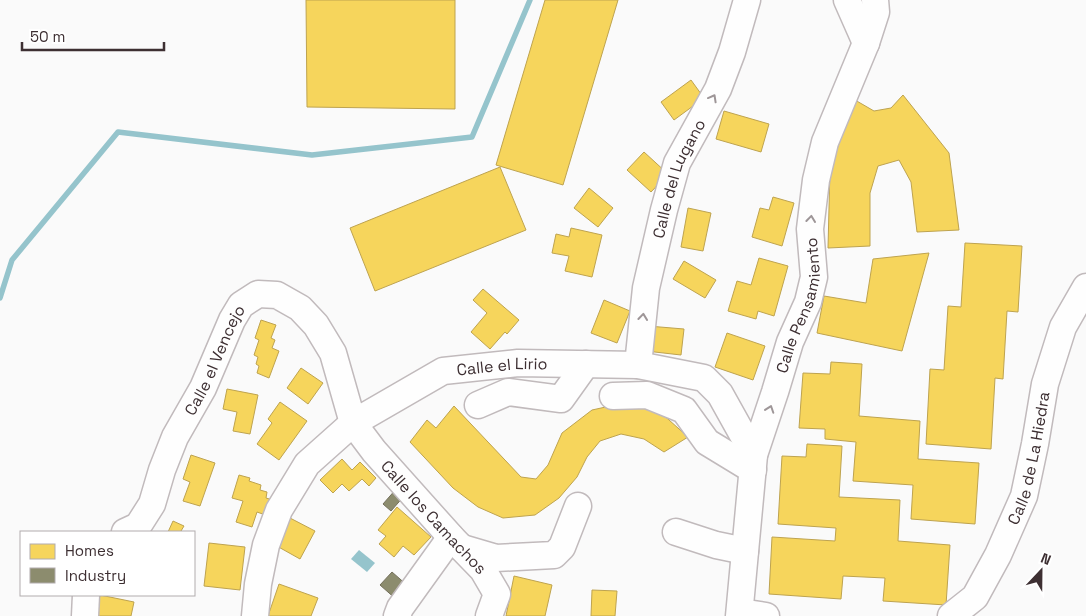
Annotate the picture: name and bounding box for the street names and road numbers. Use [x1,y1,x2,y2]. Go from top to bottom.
street label: Calle del Lugano [647,115,710,240]
street label: Calle Pensamiento [771,237,824,375]
street label: Calle el Vencejo [179,301,249,419]
street label: Calle el Lirio [456,352,548,380]
street label: Calle de La Hiedra [1002,390,1054,528]
street label: Calle los Camachos [377,456,492,578]

